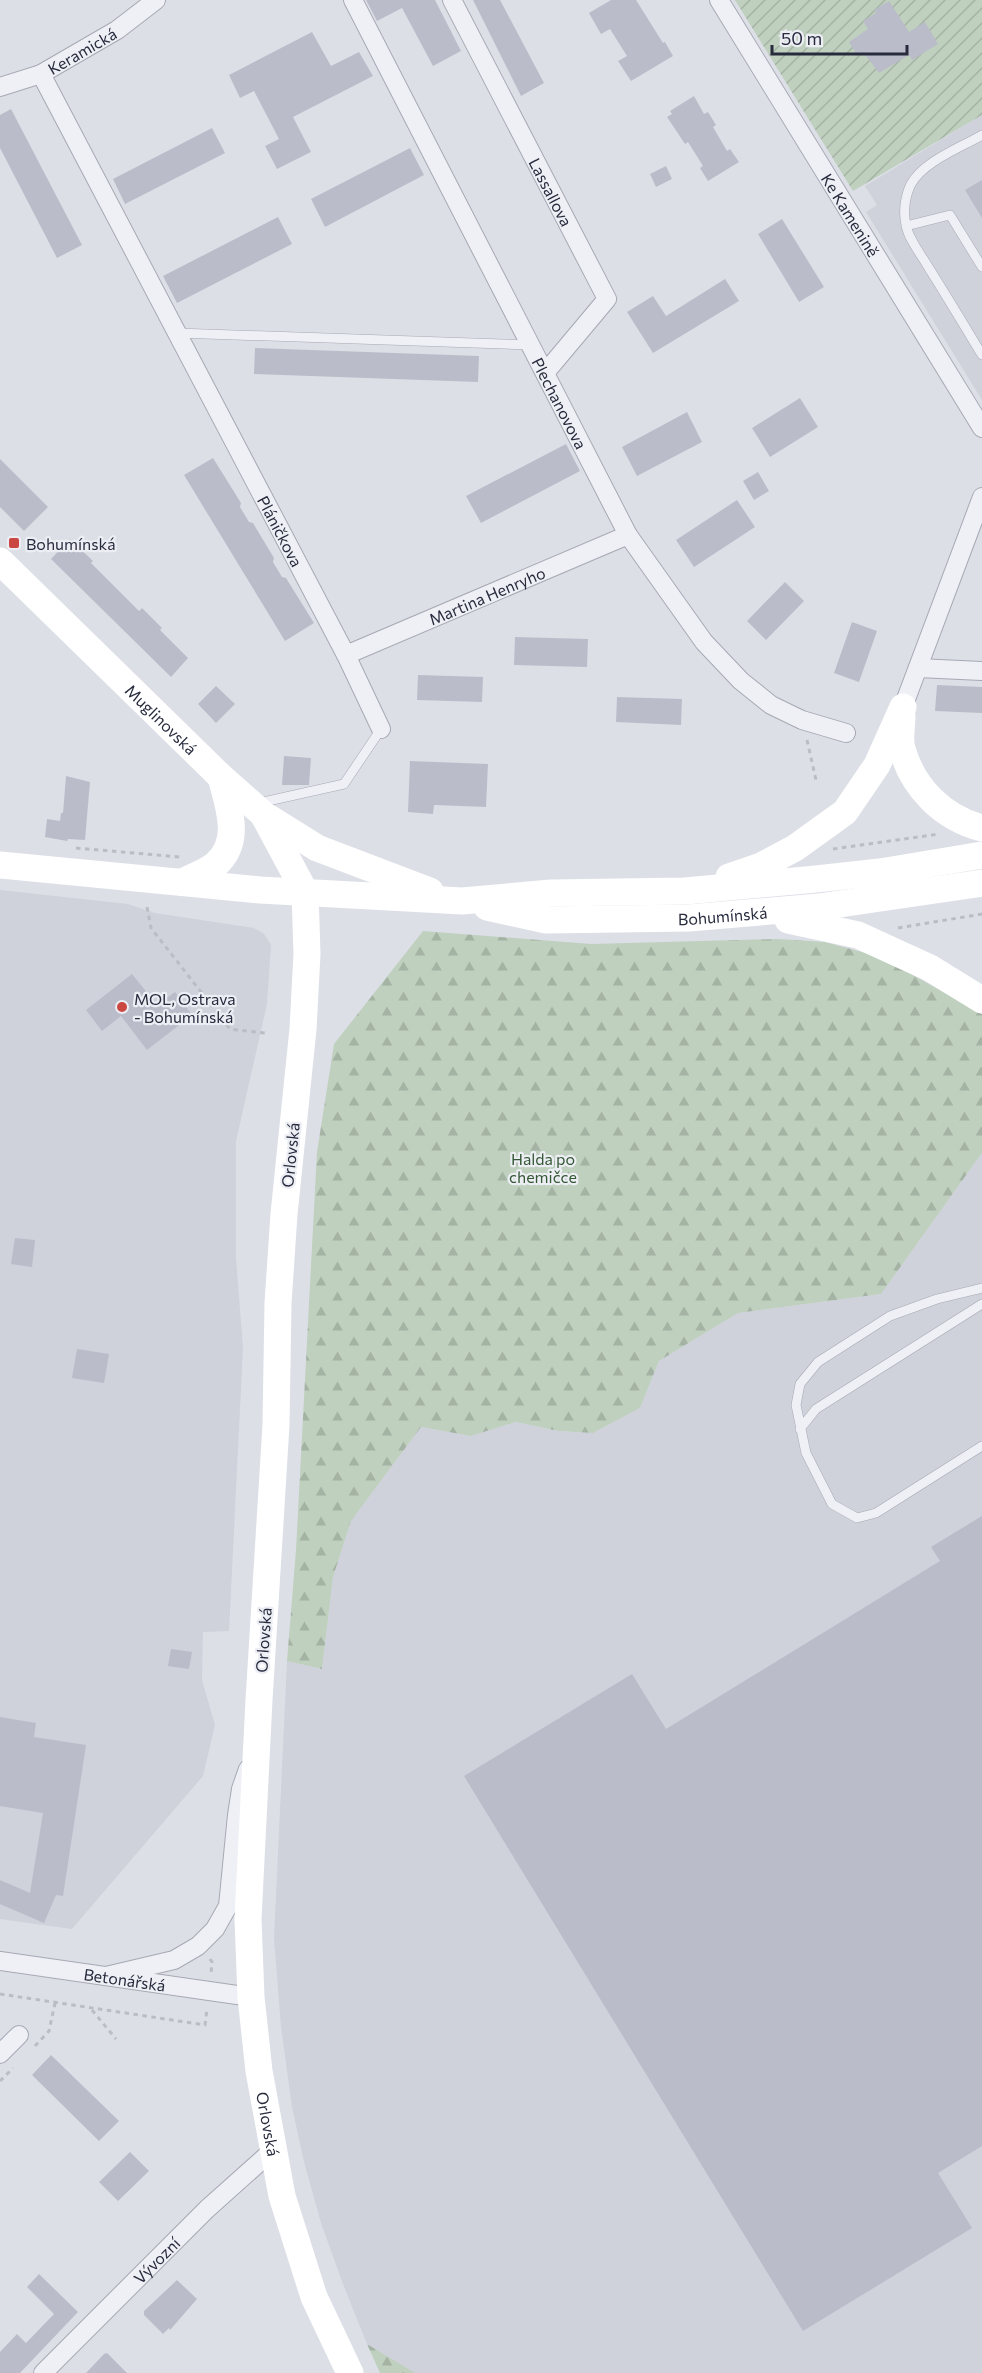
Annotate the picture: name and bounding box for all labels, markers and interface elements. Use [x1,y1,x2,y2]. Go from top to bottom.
scale bar [772,18,907,56]
street label: Keramická [44,23,119,78]
text: 50 m [781,27,822,49]
street label: Lassallova [526,154,577,229]
street label: Ke Kamenině [818,170,884,260]
street label: Plechanovova [529,354,591,452]
street label: Pláničkova [254,492,307,570]
place label: Bohumínská [26,534,115,553]
marker: Bohumínská [7,536,21,550]
street label: Martina Henryho [426,562,548,628]
street label: Muglinovská [122,680,201,758]
street label: Bohumínská [678,902,768,928]
place label: MOL, Ostrava - Bohumínská [134,989,236,1026]
marker: MOL, Ostrava - Bohumínská [115,1000,129,1014]
street label: Orlovská [277,1122,303,1188]
park label: Halda po chemičce [509,1149,577,1186]
street label: Orlovská [251,1607,275,1673]
street label: Betonářská [83,1964,167,1994]
street label: Orlovská [253,2090,284,2158]
street label: Vývozní [129,2232,184,2287]

